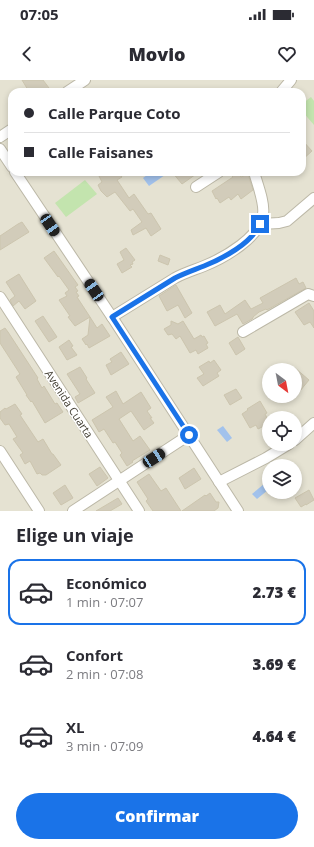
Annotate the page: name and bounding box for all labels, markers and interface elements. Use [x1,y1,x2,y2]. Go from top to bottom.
text: 07:05 [20,4,59,24]
text: Movio [128,42,186,66]
icon: back [16,43,38,65]
icon: heart [276,43,298,65]
text: Calle Parque Coto [48,103,181,123]
text: Calle Faisanes [48,142,153,162]
car [38,212,62,238]
route end [251,215,269,233]
car [82,277,106,303]
north arrow [262,363,302,403]
map controls [262,363,302,499]
street label: Avenida Cuarta [42,367,97,441]
button: locate [262,411,302,451]
route start [180,426,198,444]
car [141,446,167,470]
button: layers [262,459,302,499]
text: Elige un viaje [16,523,134,547]
text: Económico [66,573,147,593]
icon: car [18,574,54,610]
text: 2.73 € [253,582,296,602]
text: 1 min · 07:07 [66,593,143,611]
text: Confort [66,645,123,665]
icon: car [18,646,54,682]
text: 3.69 € [253,654,296,674]
text: 2 min · 07:08 [66,665,143,683]
text: XL [66,717,84,737]
icon: car [18,718,54,754]
text: 4.64 € [253,726,296,746]
text: 3 min · 07:09 [66,737,143,755]
button: Confirmar [16,793,298,839]

